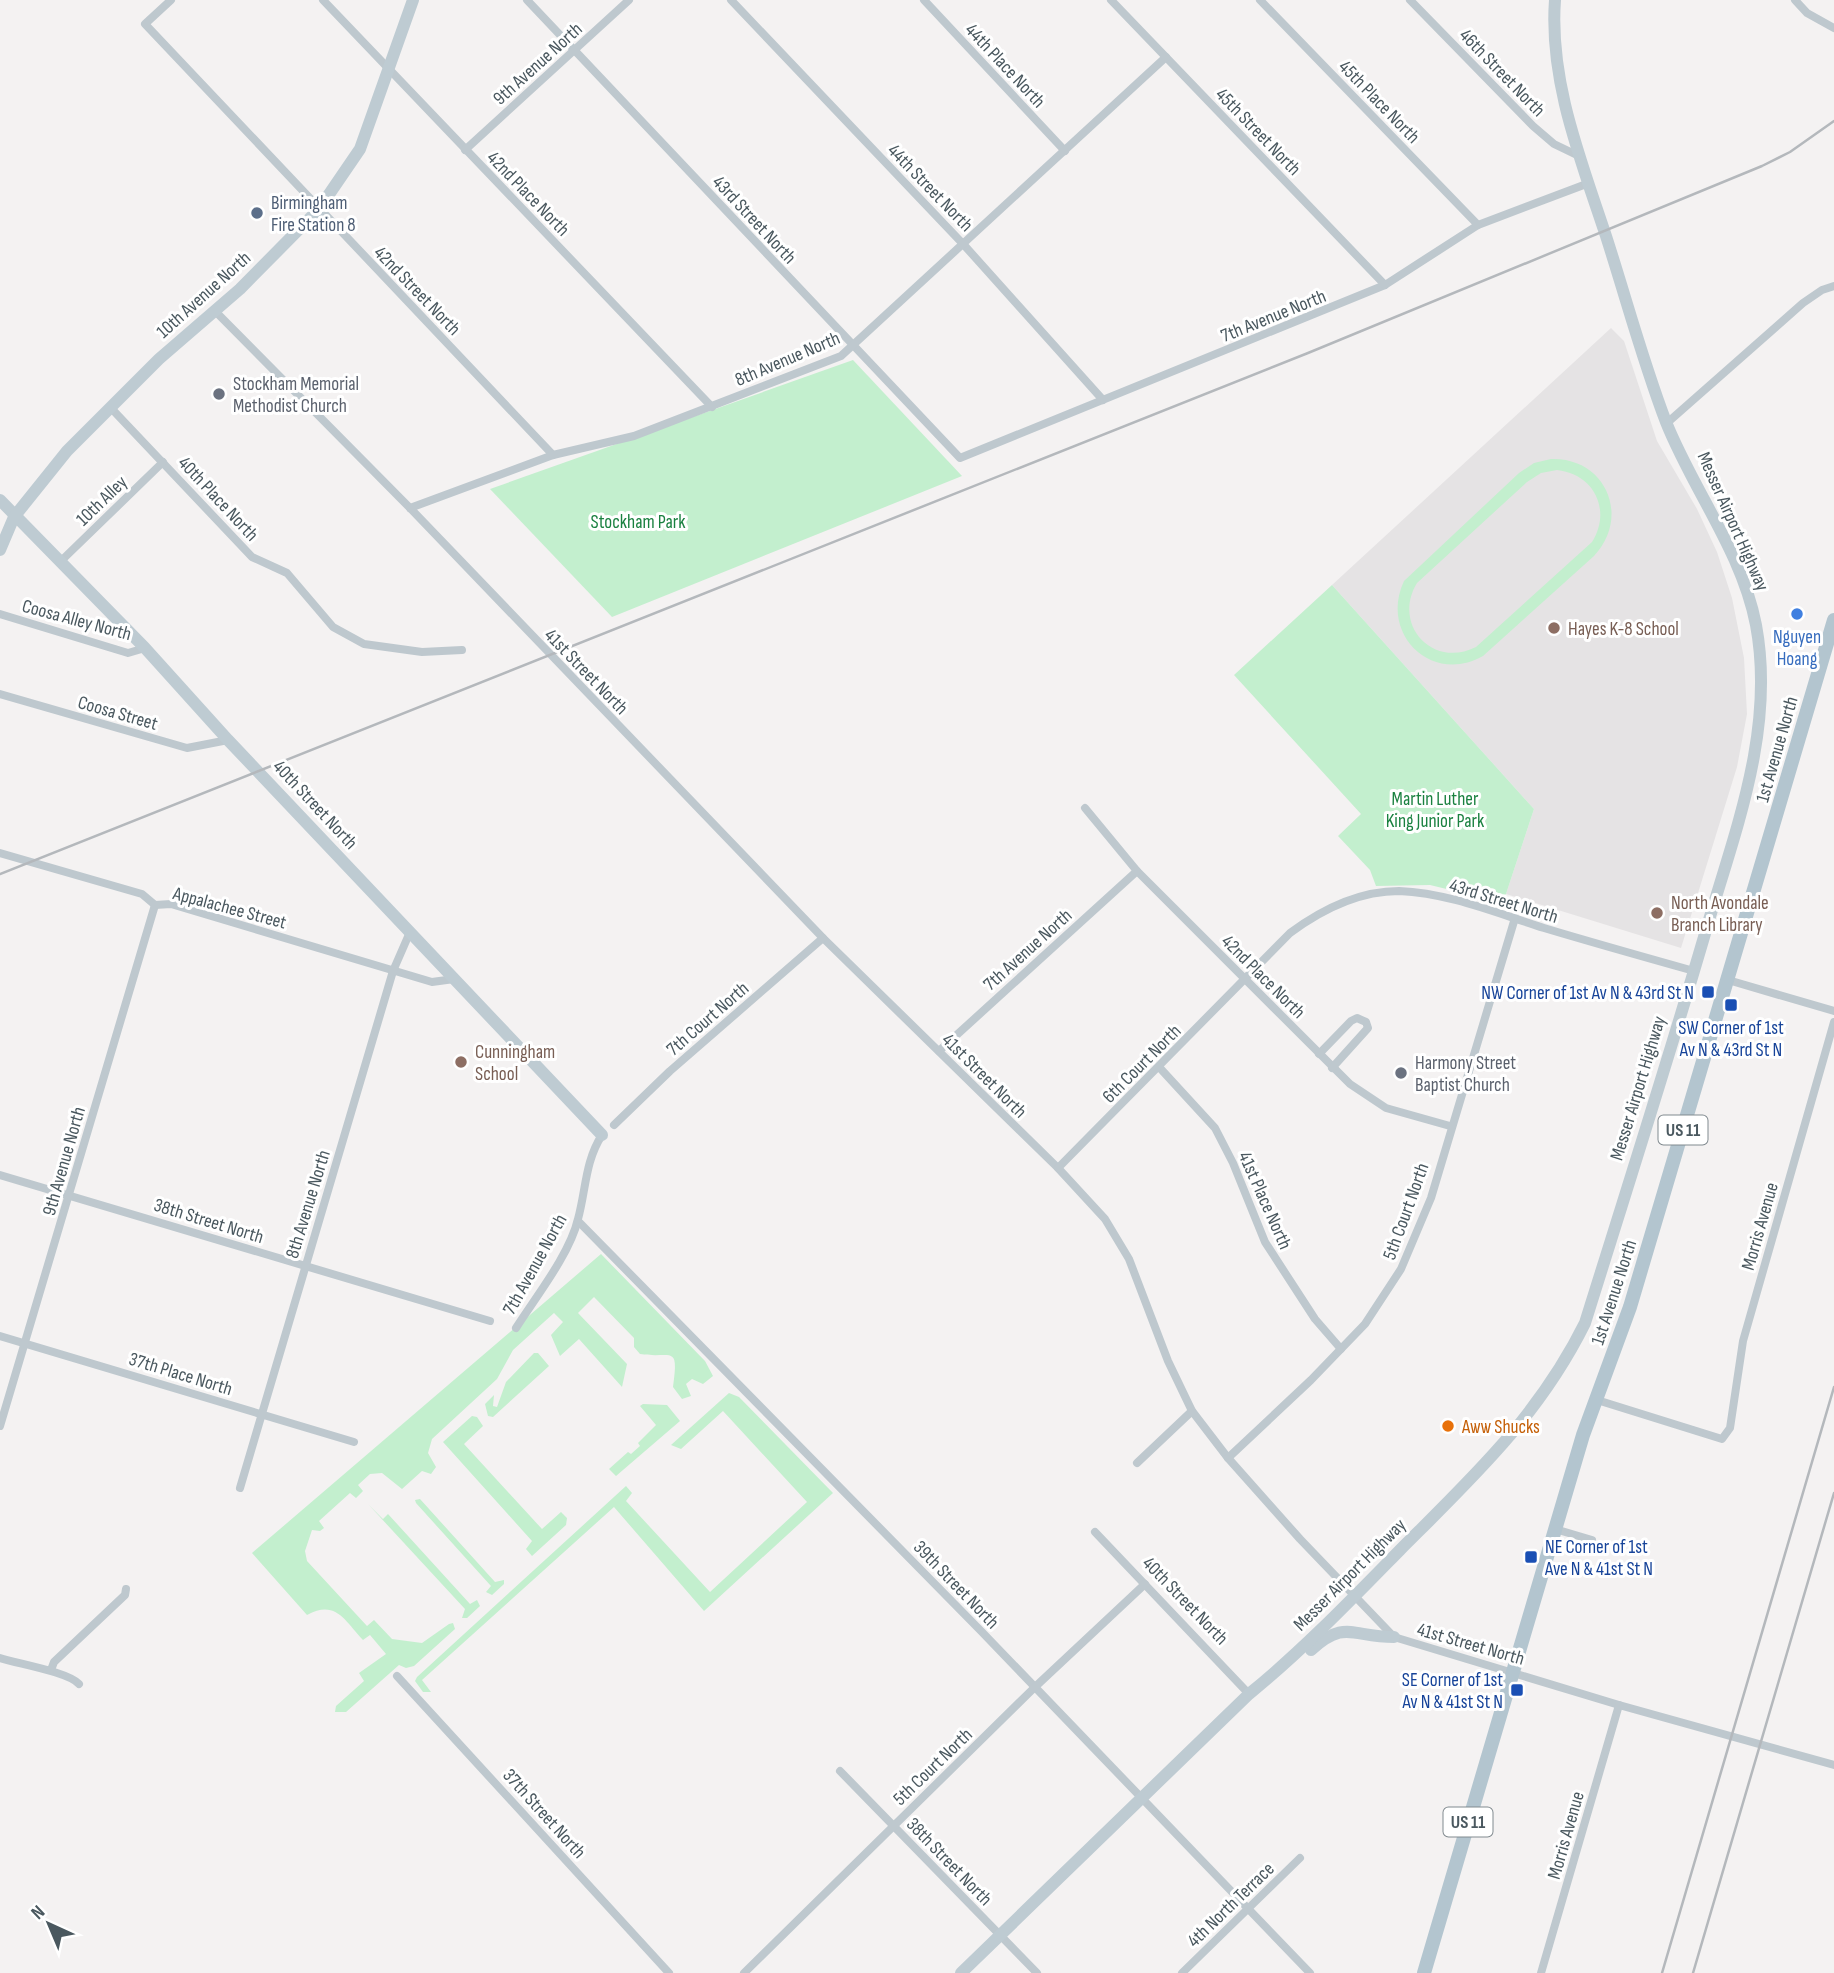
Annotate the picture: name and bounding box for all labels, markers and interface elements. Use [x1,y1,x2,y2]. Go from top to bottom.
street label: 9th Avenue North [489,18,587,110]
street label: 44th Place North [960,19,1050,113]
street label: 46th Street North [1454,24,1550,122]
street label: 45th Place North [1334,56,1424,148]
street label: 45th Street North [1210,83,1305,181]
street label: 44th Street North [882,139,978,237]
street label: 42nd Place North [482,147,574,241]
street label: 43rd Street North [707,171,801,269]
place label: Birmingham Fire Station 8 [271,192,356,237]
marker: Birmingham Fire Station 8 [249,205,265,221]
street label: 42nd Street North [369,242,465,340]
street label: 10th Avenue North [152,247,256,343]
street label: 7th Avenue North [1218,285,1330,348]
street label: 8th Avenue North [732,327,844,392]
place label: Stockham Memorial Methodist Church [233,373,359,418]
marker: Stockham Memorial Methodist Church [211,386,227,402]
street label: Messer Airport Highway [1692,449,1774,595]
street label: 40th Place North [173,452,263,546]
street label: 10th Alley [72,471,133,531]
park label: Stockham Park [591,511,686,534]
street label: Coosa Alley North [19,595,134,646]
marker: Nguyen Hoang [1789,606,1805,622]
place label: Hayes K-8 School [1568,618,1679,641]
marker: Hayes K-8 School [1546,620,1562,636]
street label: 41st Street North [539,624,633,720]
place label: Nguyen Hoang [1773,626,1821,671]
street label: Coosa Street [75,691,160,736]
street label: 1st Avenue North [1751,694,1804,805]
street label: 40th Street North [268,756,362,854]
park label: Martin Luther King Junior Park [1386,788,1485,833]
street label: 43rd Street North [1446,874,1561,929]
street label: Appalachee Street [169,882,289,935]
place label: North Avondale Branch Library [1671,892,1769,937]
street label: 7th Avenue North [979,904,1077,996]
marker: North Avondale Branch Library [1649,905,1665,921]
street label: 42nd Place North [1216,930,1310,1024]
street label: 7th Court North [662,977,754,1061]
place label: NW Corner of 1st Av N & 43rd St N [1481,982,1694,1005]
marker: NW Corner of 1st Av N & 43rd St N [1700,984,1716,1000]
marker: SW Corner of 1st Av N & 43rd St N [1723,997,1739,1013]
street label: Messer Airport Highway [1606,1013,1672,1163]
place label: SW Corner of 1st Av N & 43rd St N [1678,1017,1784,1062]
street label: 6th Court North [1098,1020,1186,1108]
street label: 41st Street North [937,1029,1031,1123]
place label: Cunningham School [475,1041,555,1086]
place label: Harmony Street Baptist Church [1415,1052,1516,1097]
marker: Cunningham School [453,1054,469,1070]
marker: Harmony Street Baptist Church [1393,1065,1409,1081]
street label: 9th Avenue North [38,1104,91,1218]
road number: US 11 [1658,1115,1708,1144]
street label: 8th Avenue North [281,1148,336,1261]
street label: 41st Place North [1233,1148,1296,1253]
street label: 5th Court North [1378,1160,1435,1263]
street label: Morris Avenue [1737,1180,1784,1273]
street label: 38th Street North [151,1194,266,1249]
street label: 7th Avenue North [498,1210,572,1319]
street label: 1st Avenue North [1587,1237,1642,1348]
street label: 37th Place North [126,1348,235,1401]
place label: Aww Shucks [1461,1416,1540,1439]
marker: Aww Shucks [1440,1418,1456,1434]
street label: Messer Airport Highway [1289,1514,1412,1636]
street label: 39th Street North [908,1536,1004,1634]
place label: NE Corner of 1st Ave N & 41st St N [1544,1536,1653,1581]
marker: NE Corner of 1st Ave N & 41st St N [1523,1549,1539,1565]
street label: 40th Street North [1137,1552,1233,1650]
street label: 41st Street North [1414,1618,1527,1671]
place label: SE Corner of 1st Av N & 41st St N [1401,1669,1503,1714]
marker: SE Corner of 1st Av N & 41st St N [1509,1682,1525,1698]
street label: 5th Court North [889,1724,977,1810]
street label: 37th Street North [498,1764,590,1864]
street label: Morris Avenue [1543,1789,1590,1882]
road number: US 11 [1444,1808,1492,1836]
street label: 38th Street North [901,1813,997,1911]
street label: 4th North Terrace [1183,1858,1279,1952]
north arrow [14,1889,84,1959]
text: N [27,1901,50,1925]

